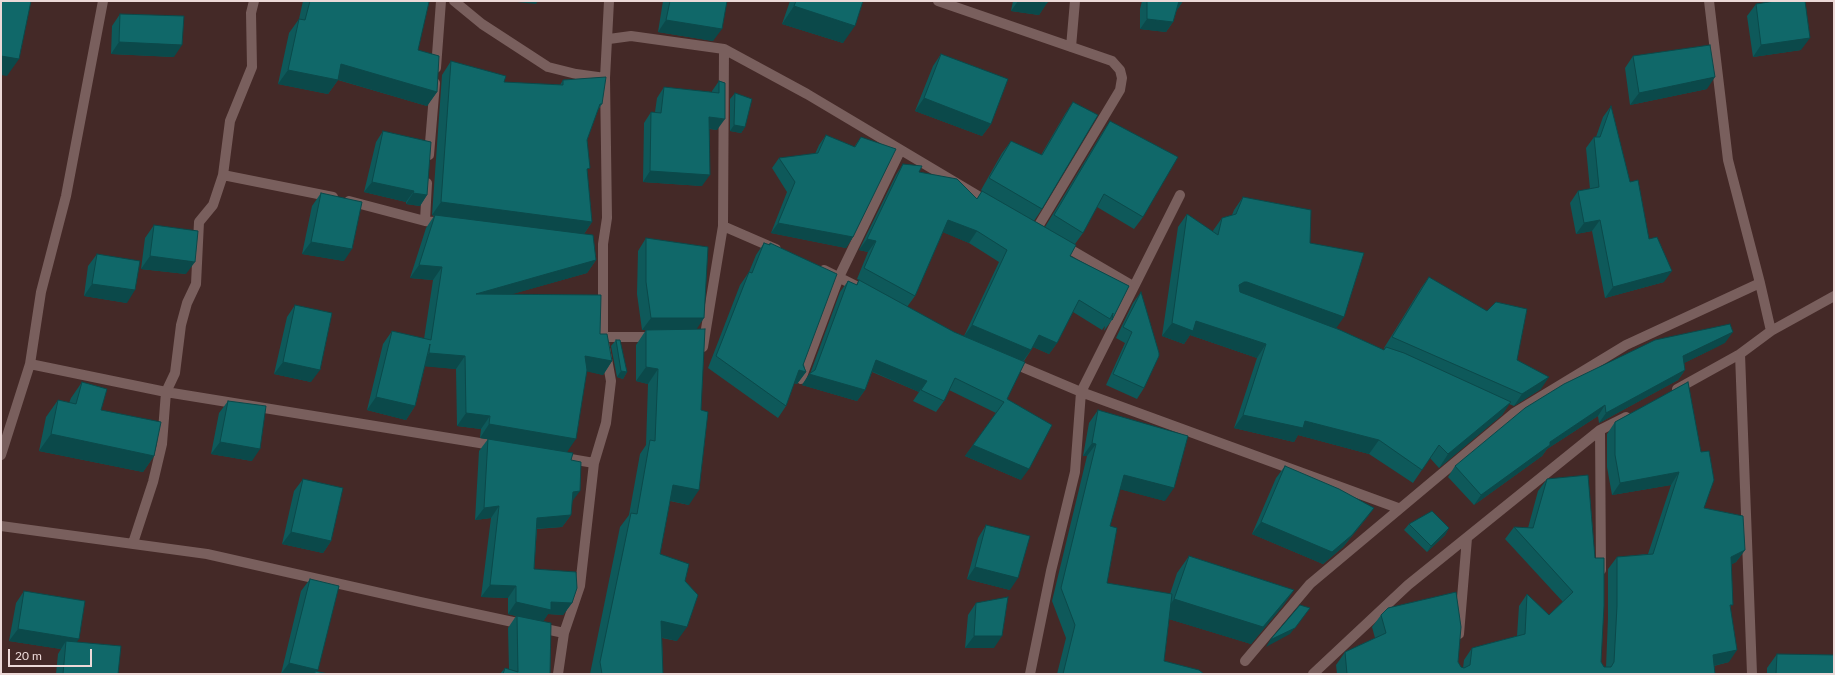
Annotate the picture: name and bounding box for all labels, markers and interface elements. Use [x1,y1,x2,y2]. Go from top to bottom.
scale bar [10,641,94,667]
text: 20 m [15,648,42,663]

